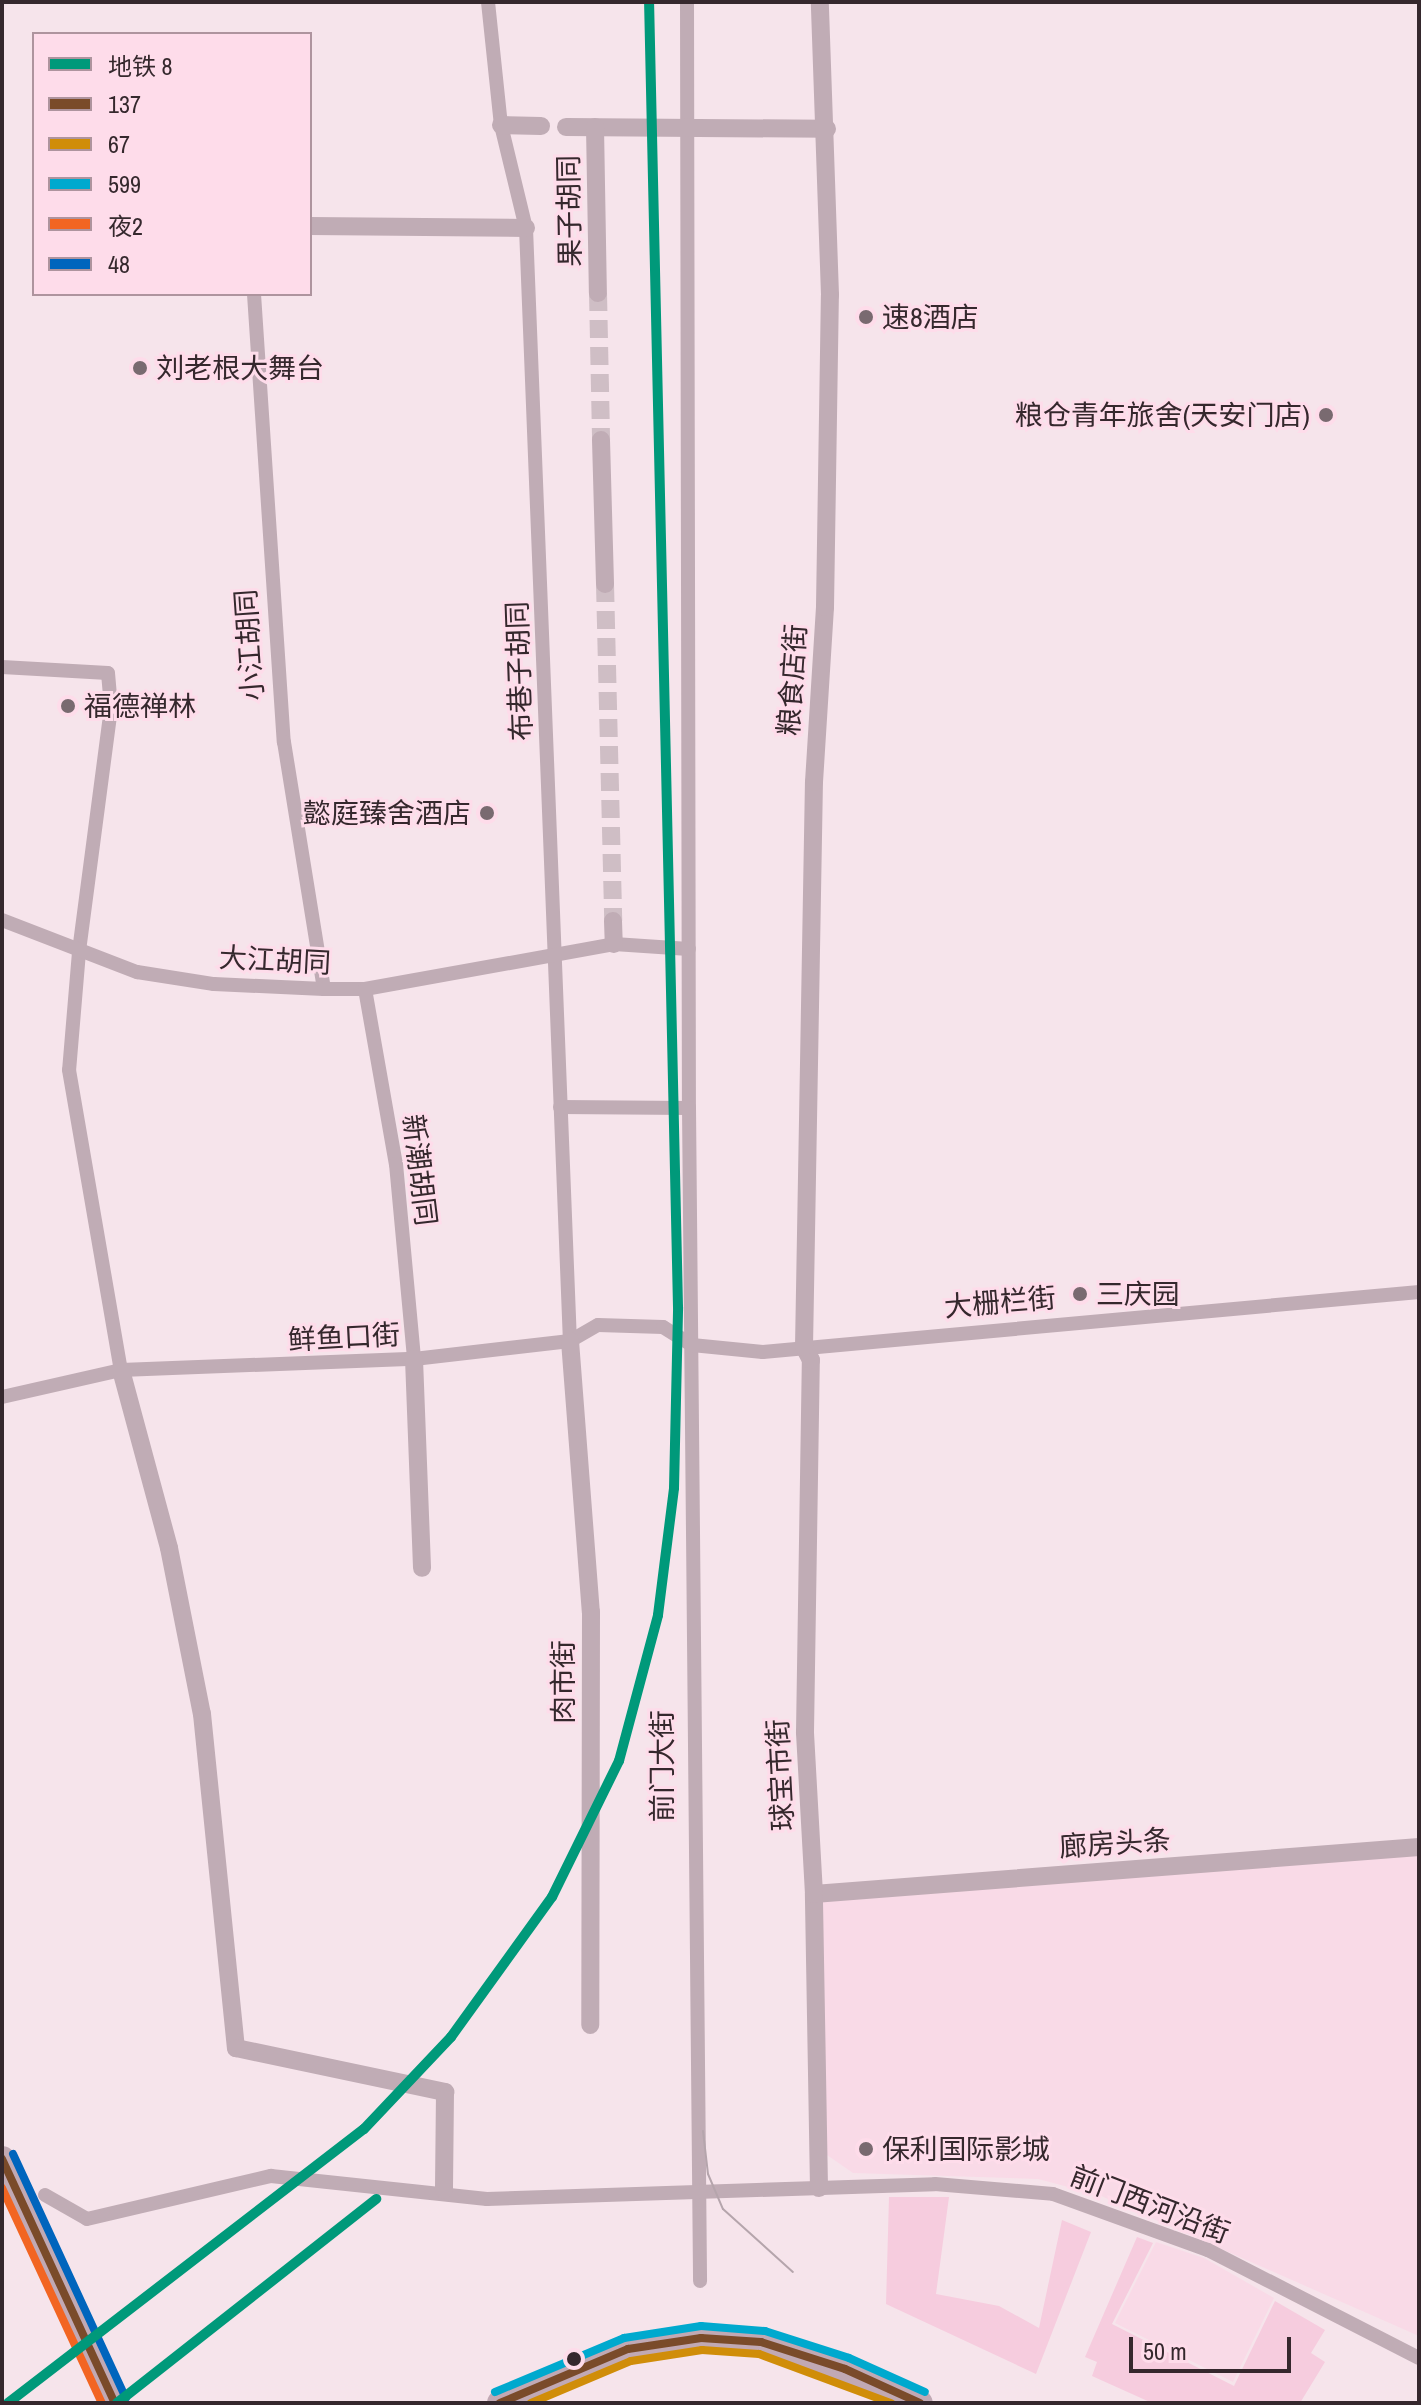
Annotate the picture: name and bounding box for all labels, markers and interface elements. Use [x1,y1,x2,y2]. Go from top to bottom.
legend [32,32,312,296]
text: 地铁 8 [108,50,172,82]
text: 137 [108,88,141,120]
text: 67 [108,128,130,160]
street label: 果子胡同 [551,155,587,267]
text: 599 [108,168,141,200]
text: 夜2 [108,210,143,242]
text: 48 [108,248,130,280]
place label: 速8酒店 [882,300,979,334]
marker: 速8酒店 [857,308,875,326]
place label: 刘老根大舞台 [156,351,324,385]
marker: 刘老根大舞台 [131,359,149,377]
place label: 粮仓青年旅舍(天安门店) [1015,398,1310,432]
marker: 粮仓青年旅舍(天安门店) [1317,406,1335,424]
street label: 小江胡同 [228,588,270,702]
street label: 布巷子胡同 [500,600,538,742]
street label: 粮食店街 [771,623,813,737]
place label: 福德禅林 [84,689,196,723]
marker: 福德禅林 [59,697,77,715]
place label: 懿庭臻舍酒店 [303,796,471,830]
marker: 懿庭臻舍酒店 [478,804,496,822]
street label: 大江胡同 [218,940,332,980]
street label: 新潮胡同 [397,1112,443,1228]
place label: 三庆园 [1096,1277,1180,1311]
street label: 大栅栏街 [943,1280,1057,1324]
marker: 三庆园 [1071,1285,1089,1303]
street label: 鲜鱼口街 [287,1317,401,1357]
street label: 肉市街 [546,1640,580,1724]
street label: 前门大街 [645,1710,679,1822]
street label: 球宝市街 [760,1718,800,1832]
street label: 廊房头条 [1058,1822,1172,1864]
place label: 保利国际影城 [882,2132,1050,2166]
marker: 保利国际影城 [857,2140,875,2158]
street label: 前门西河沿街 [1066,2158,1234,2250]
scale bar [1133,2321,1295,2371]
text: 50 m [1143,2335,1187,2367]
unlabelled marker [566,2351,582,2367]

